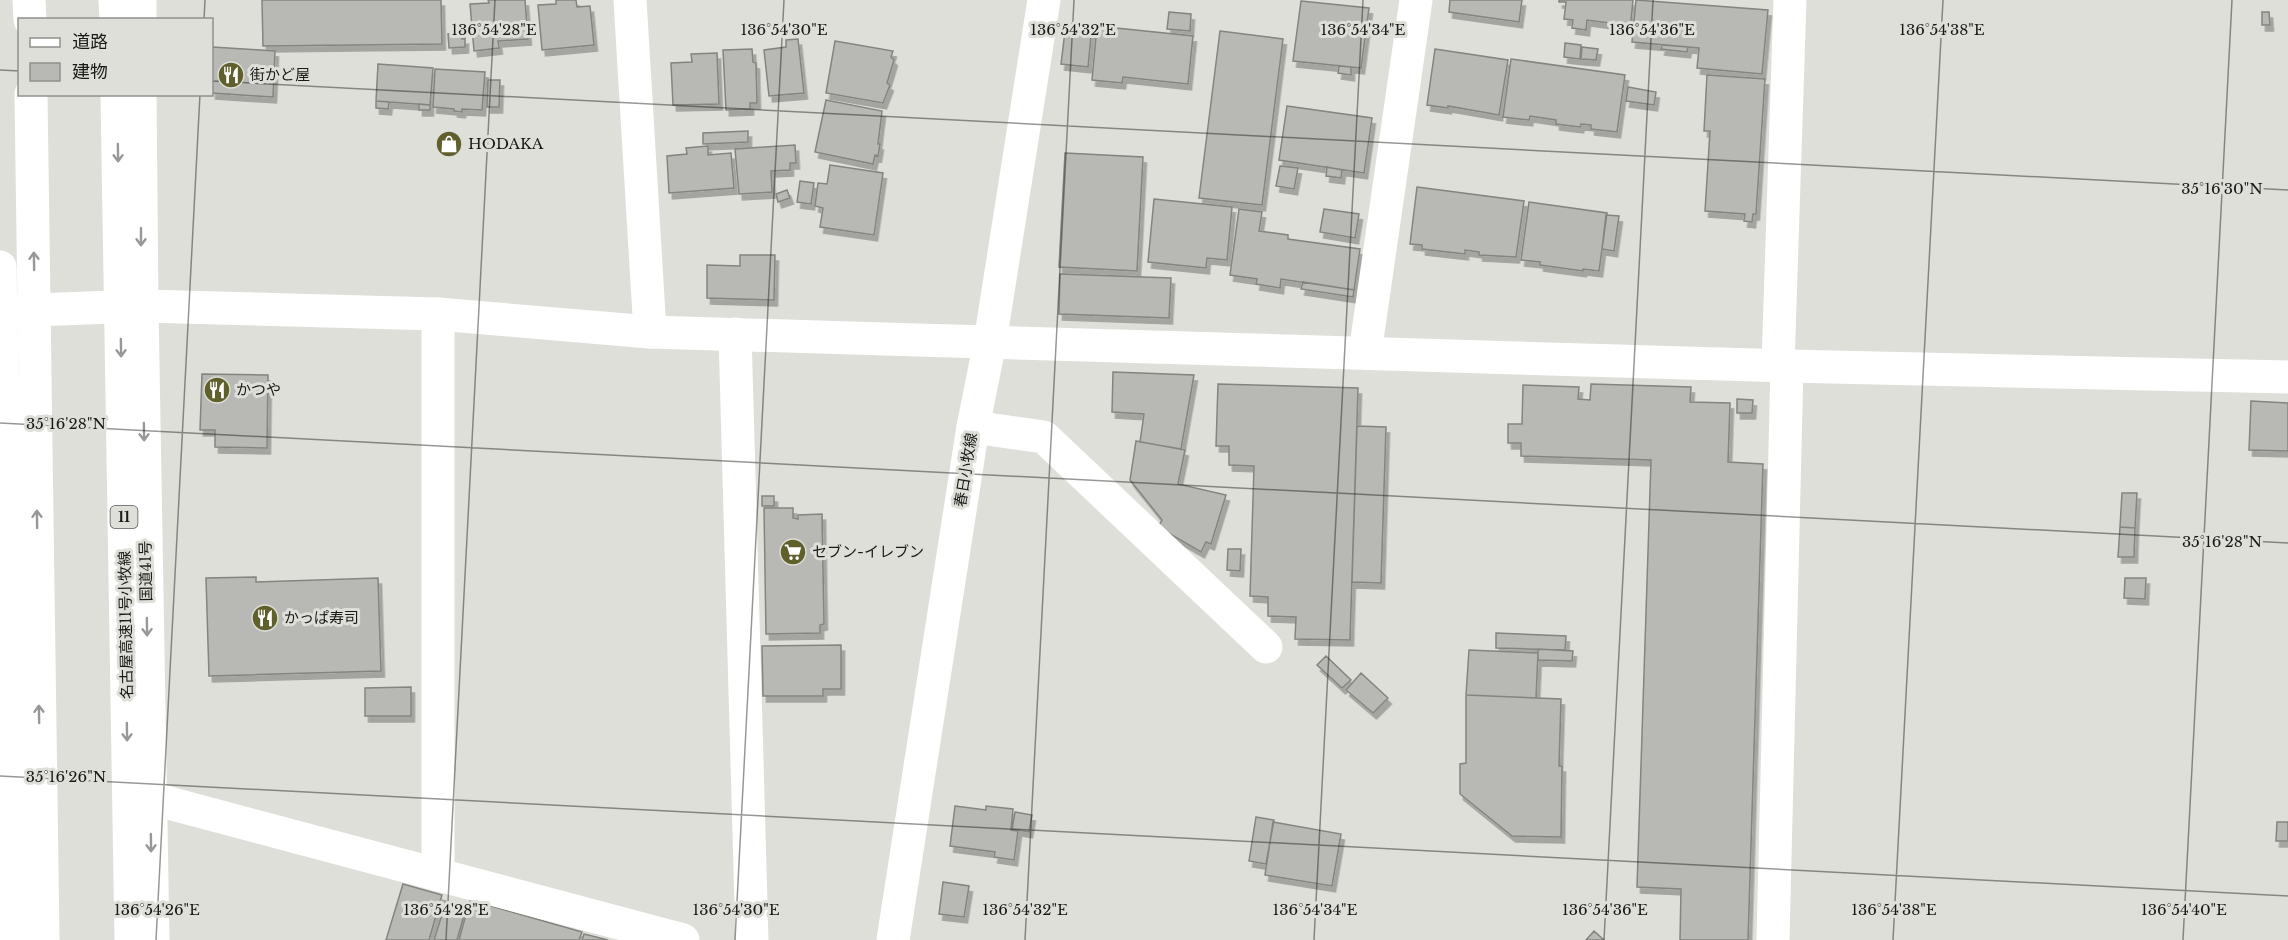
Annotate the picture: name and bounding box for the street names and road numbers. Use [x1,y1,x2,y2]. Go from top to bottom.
street label: 春日小牧線 [950,431,981,508]
road number: 11 [110,506,138,528]
street label: 国道41号 [135,541,156,601]
street label: 名古屋高速11号小牧線 [115,551,136,699]

